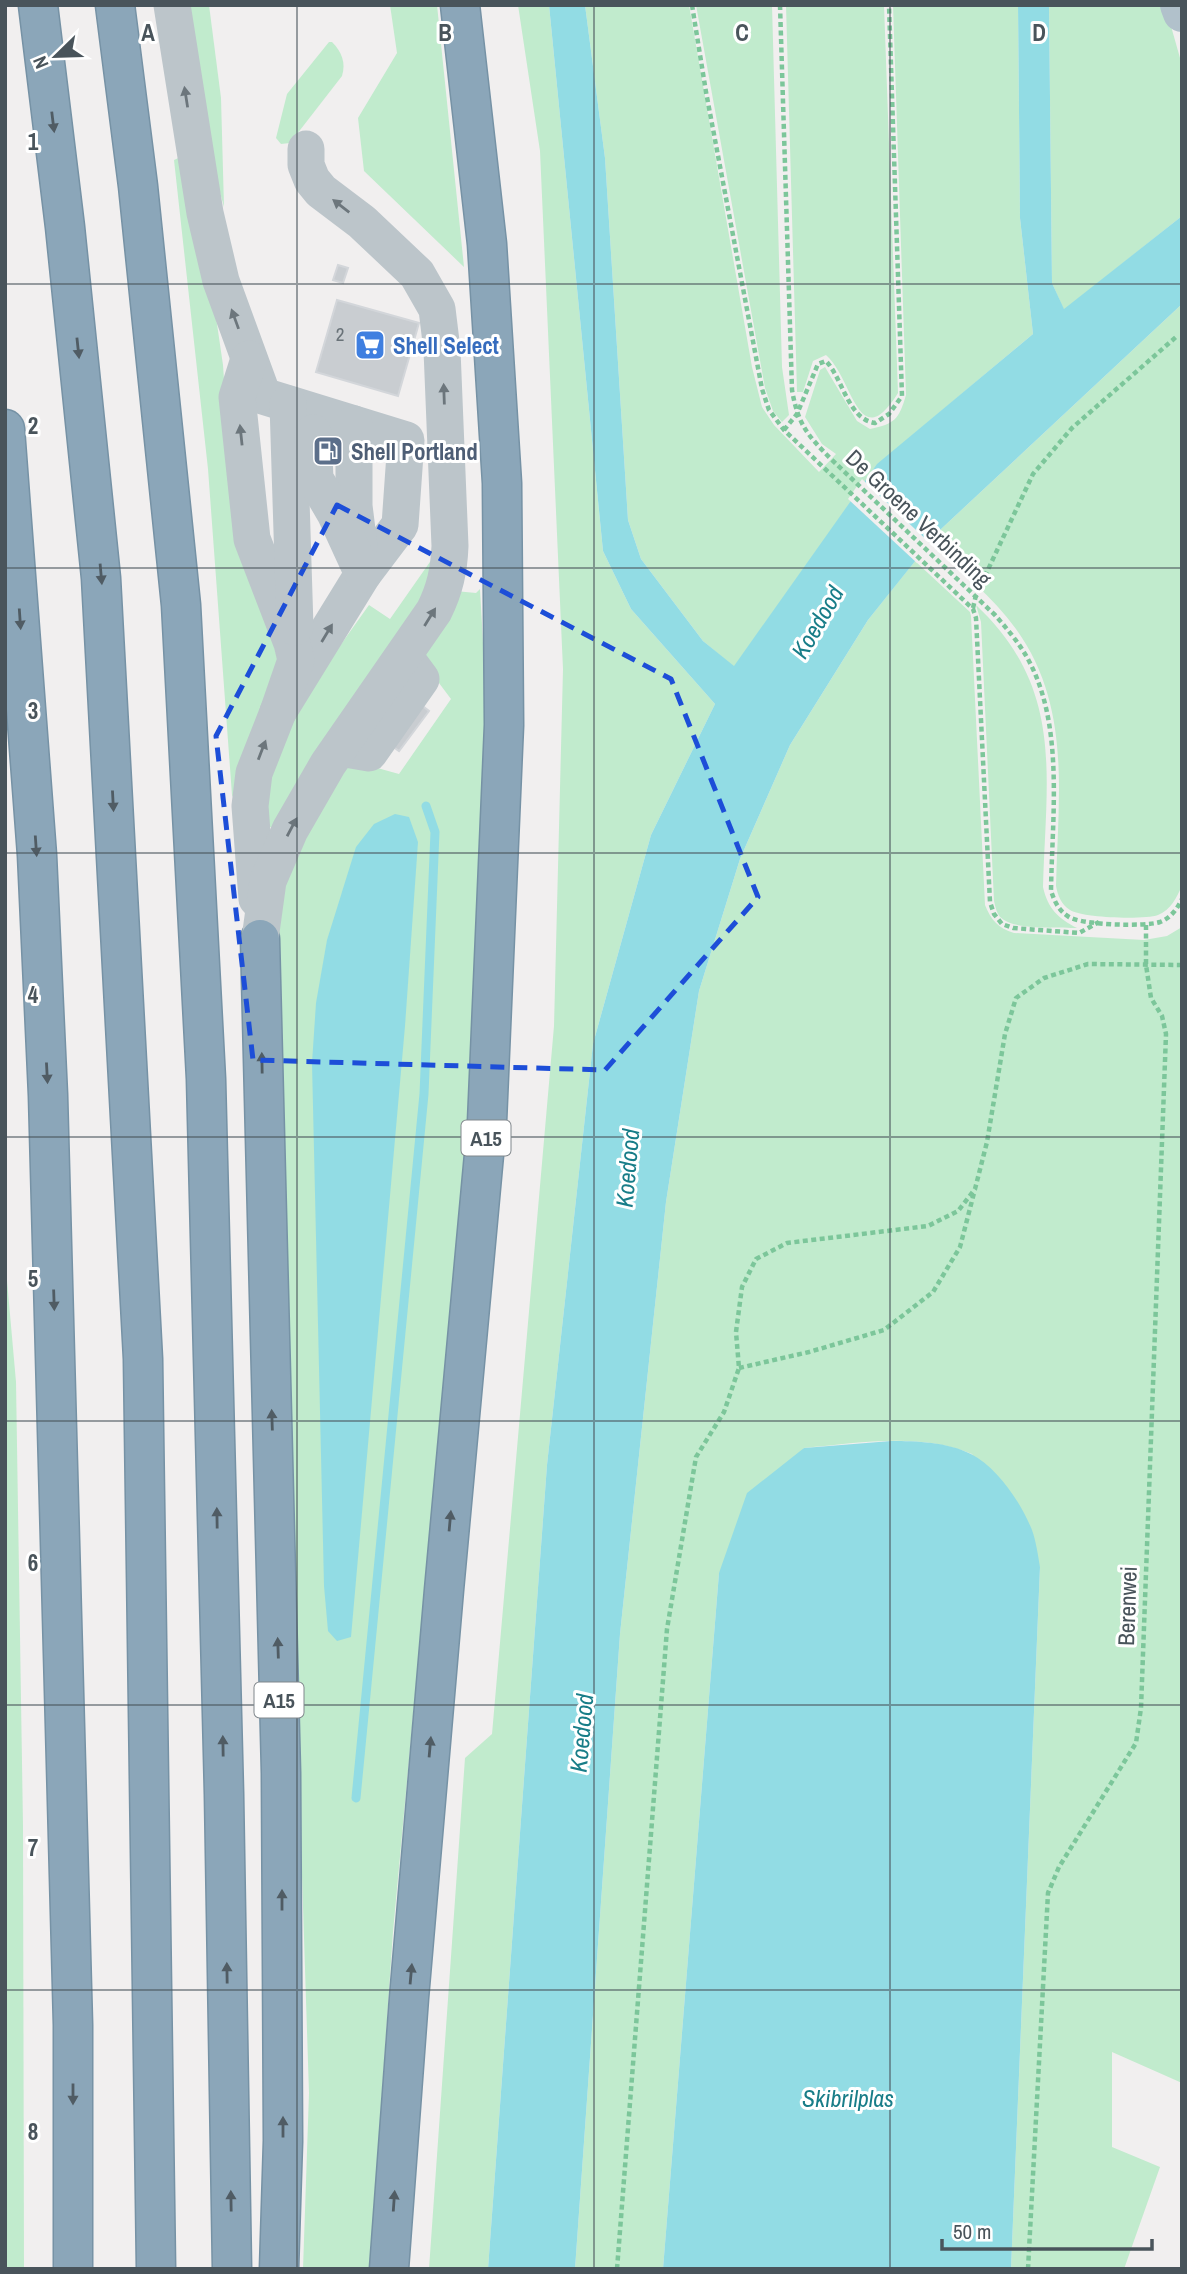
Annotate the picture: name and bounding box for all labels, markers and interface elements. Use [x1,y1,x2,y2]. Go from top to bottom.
text: A [141,17,155,48]
text: B [438,17,452,48]
text: C [735,17,749,48]
text: D [1032,17,1046,48]
north arrow [21,21,91,91]
text: N [26,52,55,73]
one-way arrow [180,86,191,108]
one-way arrow [47,111,58,133]
text: 1 [28,126,39,157]
one-way arrow [332,199,350,214]
one-way arrow [229,308,240,329]
house number: 2 [336,321,344,347]
supermarket icon: Shell Select [353,328,387,362]
place label: Shell Select [393,330,499,361]
one-way arrow [73,337,84,359]
one-way arrow [438,382,449,404]
text: 2 [28,410,38,441]
one-way arrow [235,424,246,446]
fuel station icon: Shell Portland [311,434,345,468]
place label: Shell Portland [351,436,478,467]
street label: De Groene Verbinding [839,442,999,594]
one-way arrow [96,563,107,585]
water label: Koedood [783,579,851,664]
one-way arrow [423,607,436,626]
one-way arrow [15,608,26,630]
one-way arrow [321,624,333,643]
text: 3 [28,695,38,726]
one-way arrow [257,740,268,761]
one-way arrow [108,790,119,812]
one-way arrow [286,817,298,837]
one-way arrow [31,835,42,857]
text: 4 [28,979,39,1010]
one-way arrow [256,1052,268,1074]
one-way arrow [42,1062,53,1084]
road number: A15 [462,1120,510,1156]
water label: Koedood [608,1126,646,1209]
text: 5 [28,1263,38,1294]
one-way arrow [49,1290,60,1312]
one-way arrow [266,1409,277,1431]
one-way arrow [211,1507,223,1529]
one-way arrow [445,1509,456,1531]
text: 6 [28,1547,38,1578]
street label: Berenwei [1110,1566,1144,1646]
one-way arrow [272,1636,283,1658]
road number: A15 [254,1682,304,1718]
water label: Koedood [562,1691,600,1774]
one-way arrow [217,1734,228,1756]
one-way arrow [425,1736,436,1758]
text: 7 [28,1832,38,1863]
one-way arrow [276,1888,288,1910]
one-way arrow [221,1962,233,1984]
one-way arrow [406,1963,417,1985]
water label: Skibrilplas [802,2082,894,2114]
one-way arrow [67,2083,79,2105]
text: 8 [28,2116,38,2147]
one-way arrow [277,2116,289,2138]
one-way arrow [225,2189,237,2211]
one-way arrow [389,2189,400,2211]
scale bar [942,2208,1152,2252]
text: 50 m [953,2217,991,2246]

